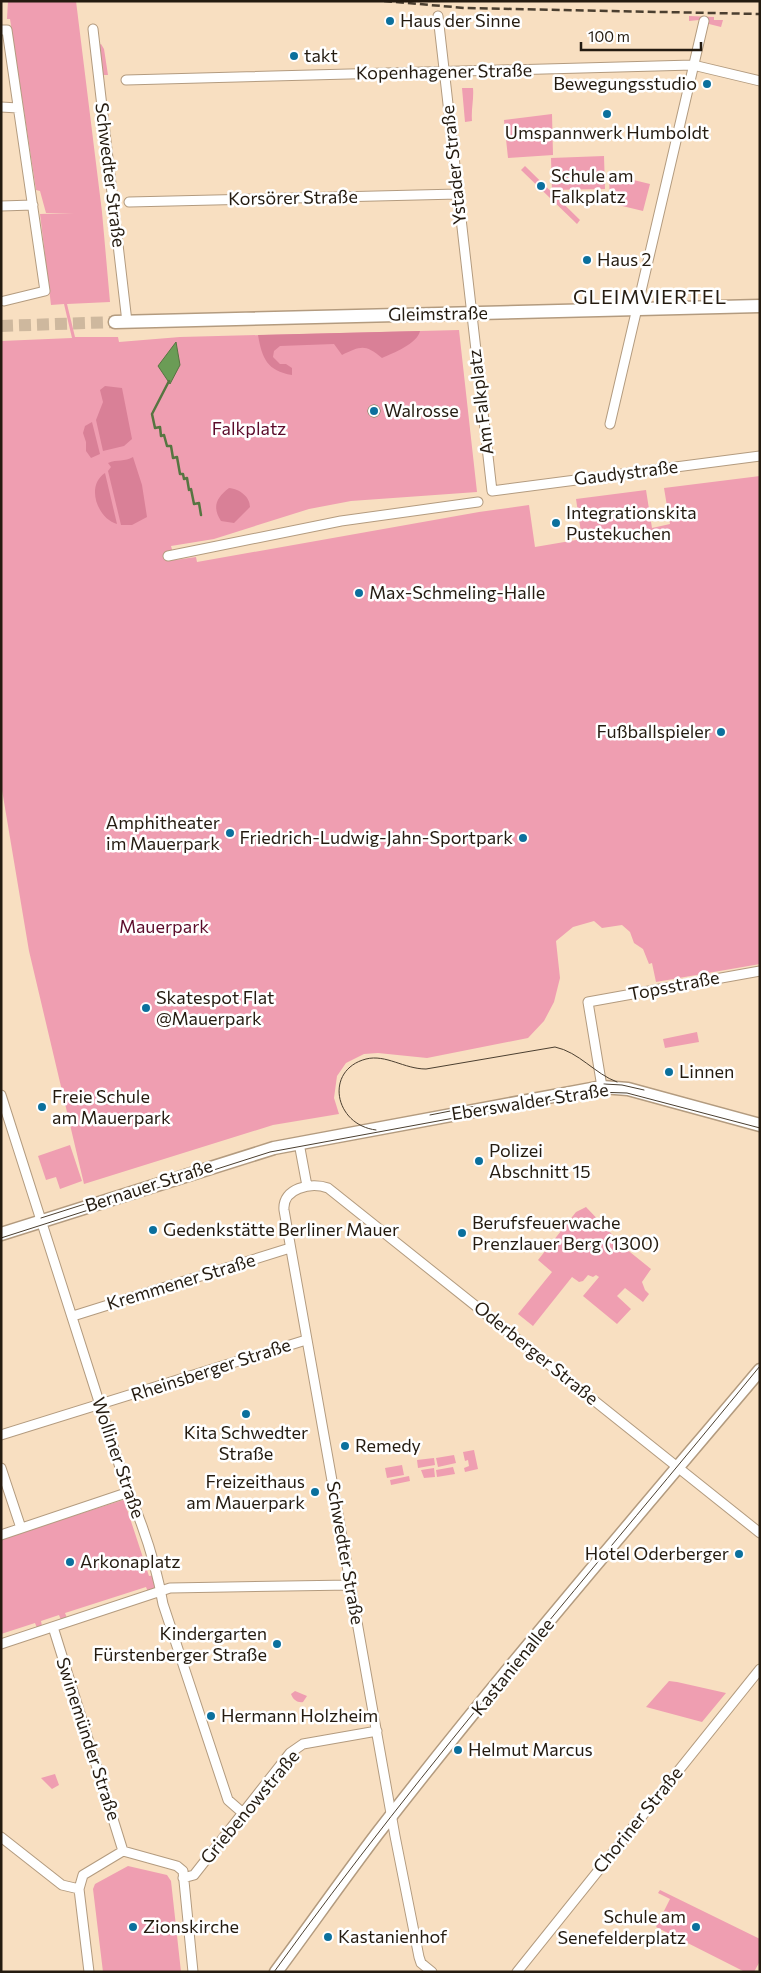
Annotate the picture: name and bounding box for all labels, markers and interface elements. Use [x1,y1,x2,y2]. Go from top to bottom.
place label: Haus der Sinne [400,9,520,31]
marker: Haus der Sinne [384,15,396,27]
scale bar [581,20,701,52]
text: 100 m [588,27,630,45]
place label: takt [304,44,338,66]
marker: takt [288,50,300,62]
street label: Kopenhagener Straße [356,58,532,84]
place label: Bewegungsstudio [553,72,697,94]
marker: Bewegungsstudio [701,78,713,90]
street label: Schwedter Straße [91,101,131,248]
street label: Ystader Straße [436,104,470,226]
marker: Umspannwerk Humboldt [601,108,613,120]
place label: Umspannwerk Humboldt [505,121,709,143]
place label: Schule am Falkplatz [551,164,633,207]
marker: Schule am Falkplatz [535,180,547,192]
street label: Korsörer Straße [228,185,358,209]
place label: Haus 2 [597,248,652,270]
marker: Haus 2 [581,254,593,266]
district label: GLEIMVIERTEL [573,284,727,308]
street label: Gleimstraße [388,301,488,325]
street label: Am Falkplatz [463,348,497,456]
place label: Walrosse [384,399,459,421]
marker: Walrosse [368,405,380,417]
park label: Falkplatz [212,417,286,439]
street label: Gaudystraße [573,455,679,489]
place label: Integrationskita Pustekuchen [566,501,697,544]
marker: Integrationskita Pustekuchen [550,517,562,529]
place label: Max-Schmeling-Halle [369,581,545,603]
marker: Max-Schmeling-Halle [353,587,365,599]
place label: Fußballspieler [597,720,711,742]
marker: Fußballspieler [715,726,727,738]
place label: Amphitheater im Mauerpark [106,811,220,854]
place label: Friedrich-Ludwig-Jahn-Sportpark [239,826,513,848]
marker: Amphitheater im Mauerpark [224,827,236,839]
marker: Friedrich-Ludwig-Jahn-Sportpark [517,832,529,844]
park label: Mauerpark [119,915,209,937]
street label: Topsstraße [627,965,721,1005]
place label: Skatespot Flat @Mauerpark [156,986,274,1029]
marker: Skatespot Flat @Mauerpark [140,1002,152,1014]
place label: Linnen [679,1060,734,1082]
marker: Linnen [663,1066,675,1078]
street label: Eberswalder Straße [450,1078,610,1124]
place label: Freie Schule am Mauerpark [52,1085,171,1128]
marker: Freie Schule am Mauerpark [36,1101,48,1113]
place label: Polizei Abschnitt 15 [489,1139,590,1182]
street label: Bernauer Straße [82,1154,215,1216]
marker: Polizei Abschnitt 15 [473,1155,485,1167]
place label: Berufsfeuerwache Prenzlauer Berg (1300) [472,1211,659,1254]
place label: Gedenkstätte Berliner Mauer [163,1218,399,1240]
marker: Gedenkstätte Berliner Mauer [147,1224,159,1236]
marker: Berufsfeuerwache Prenzlauer Berg (1300) [456,1227,468,1239]
street label: Kremmener Straße [104,1248,258,1314]
street label: Oderberger Straße [470,1295,603,1409]
street label: Rheinsberger Straße [128,1333,293,1405]
street label: Wolliner Straße [88,1394,150,1521]
marker: Kita Schwedter Straße [240,1408,252,1420]
place label: Kita Schwedter Straße [184,1421,308,1464]
place label: Remedy [355,1434,421,1456]
marker: Remedy [339,1440,351,1452]
place label: Freizeithaus am Mauerpark [186,1470,305,1513]
street label: Schwedter Straße [323,1479,369,1626]
marker: Freizeithaus am Mauerpark [309,1486,321,1498]
place label: Hotel Oderberger [585,1542,729,1564]
marker: Hotel Oderberger [733,1548,745,1560]
place label: Arkonaplatz [80,1550,180,1572]
marker: Arkonaplatz [64,1556,76,1568]
street label: Kastanienallee [466,1613,558,1719]
place label: Kindergarten Fürstenberger Straße [93,1622,267,1665]
marker: Kindergarten Fürstenberger Straße [271,1638,283,1650]
street label: Swinemünder Straße [52,1654,126,1823]
place label: Hermann Holzheim [221,1704,378,1726]
marker: Hermann Holzheim [205,1710,217,1722]
place label: Helmut Marcus [468,1738,593,1760]
marker: Helmut Marcus [452,1744,464,1756]
street label: Griebenowstraße [195,1745,303,1868]
street label: Choriner Straße [588,1762,687,1877]
place label: Schule am Senefelderplatz [557,1905,686,1948]
place label: Zionskirche [143,1915,239,1937]
marker: Zionskirche [127,1921,139,1933]
marker: Schule am Senefelderplatz [690,1921,702,1933]
place label: Kastanienhof [338,1925,448,1947]
marker: Kastanienhof [322,1931,334,1943]

